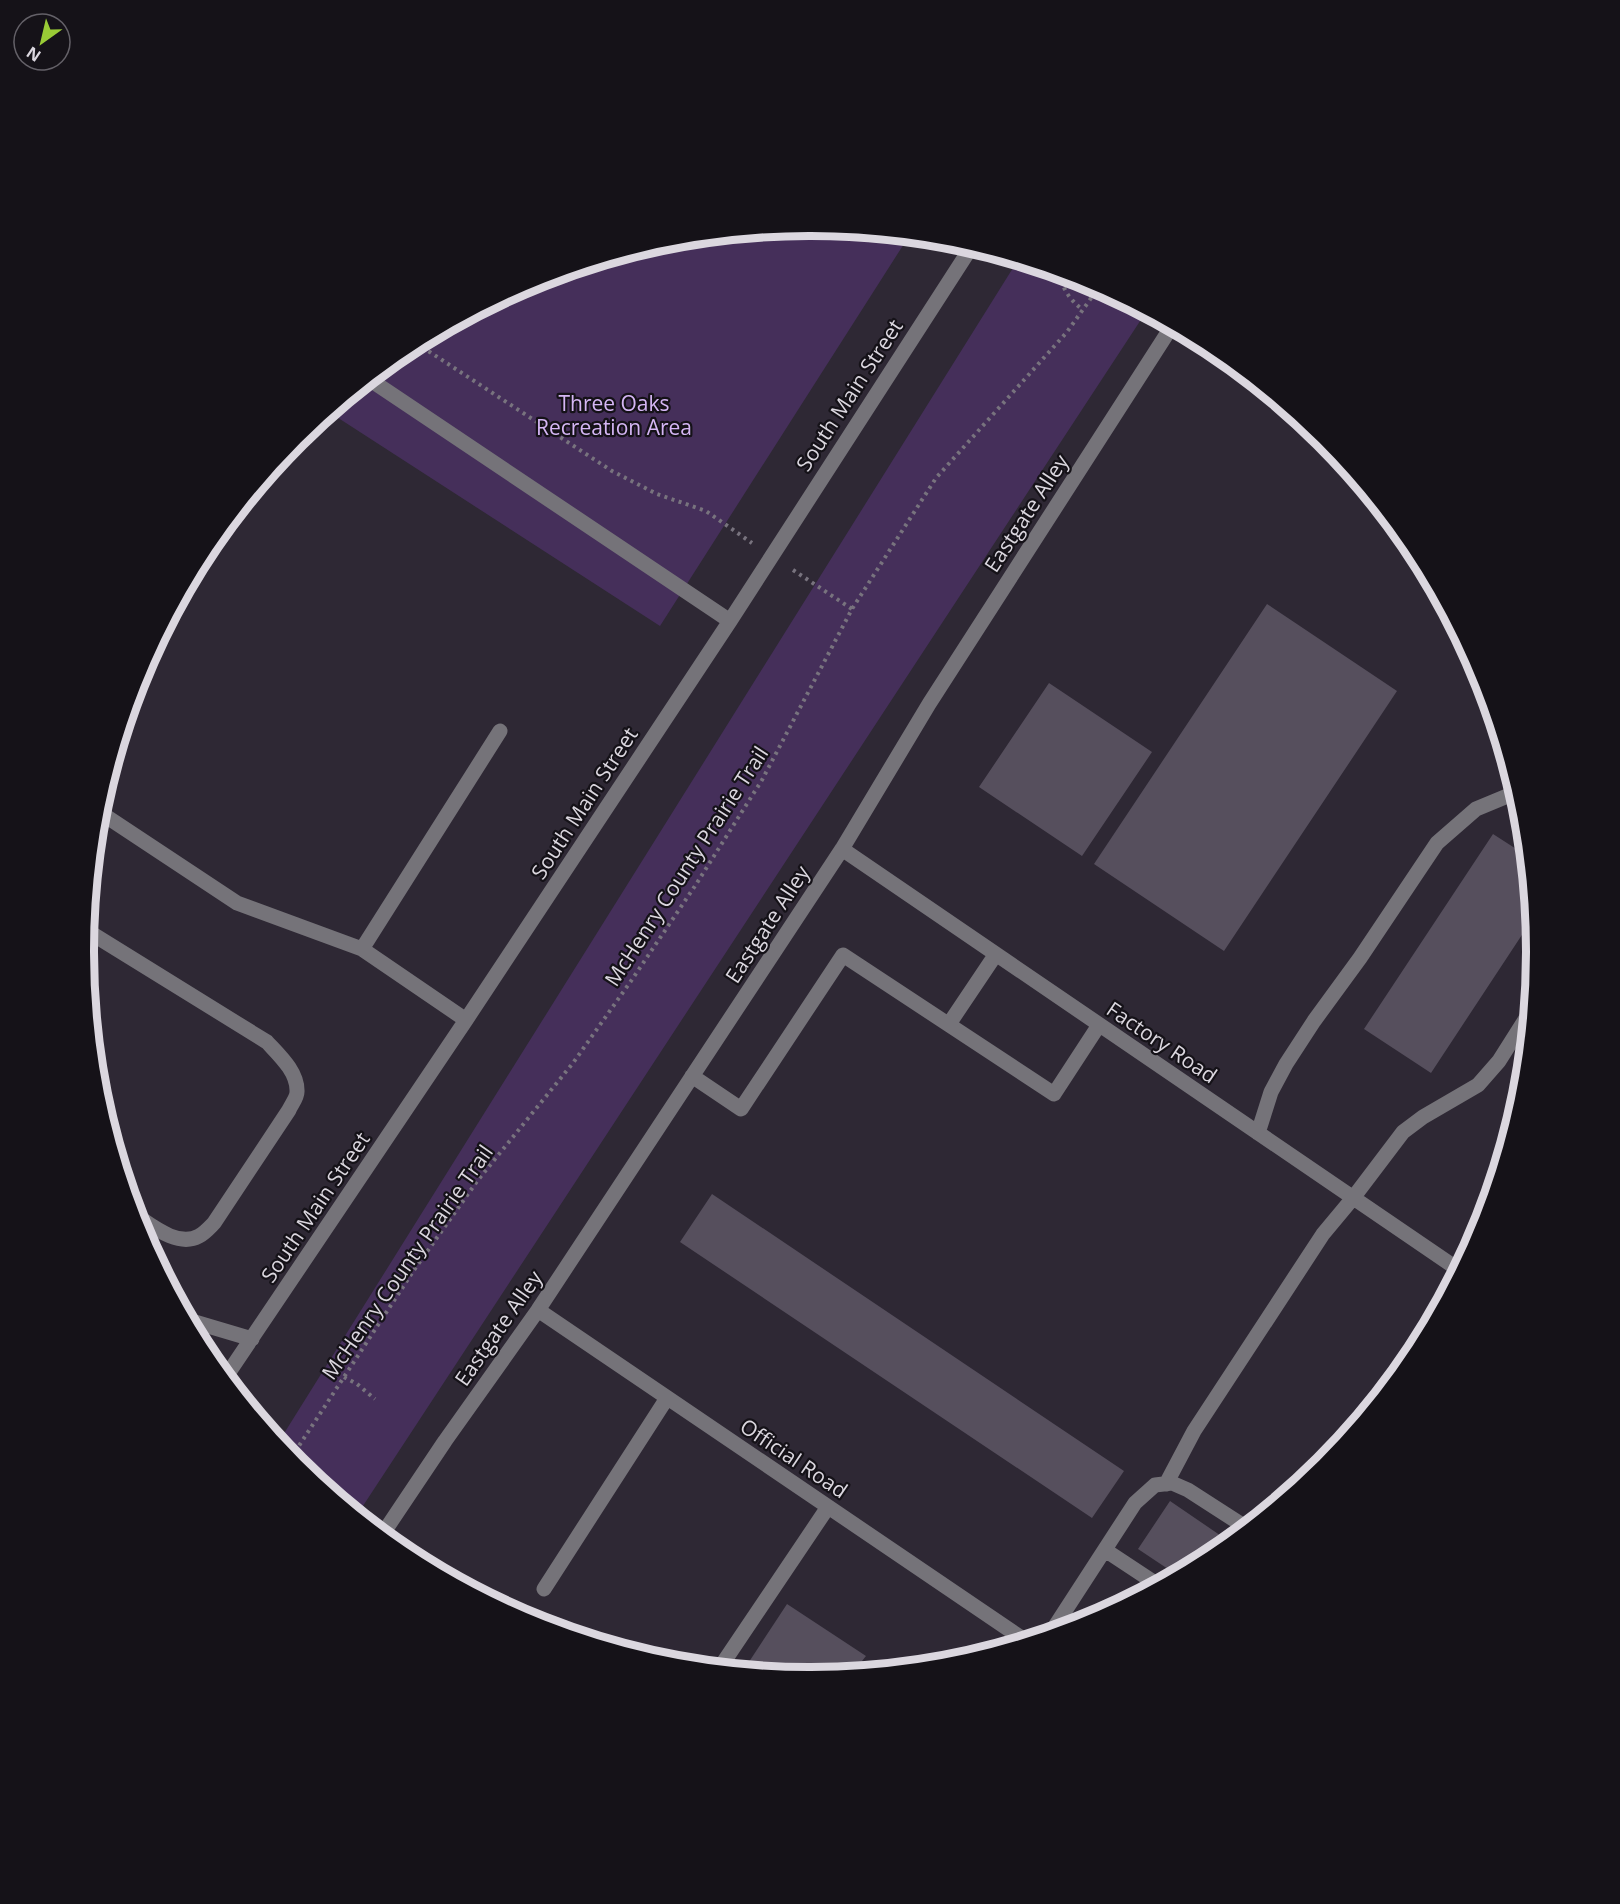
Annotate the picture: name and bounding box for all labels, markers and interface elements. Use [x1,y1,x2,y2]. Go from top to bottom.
north arrow [12,12,72,72]
text: N [22,42,45,67]
street label: South Main Street [789,314,909,476]
park label: Three Oaks Recreation Area [536,389,692,441]
street label: Eastgate Alley [978,448,1075,577]
street label: South Main Street [524,722,644,884]
street label: McHenry County Prairie Trail [598,741,774,991]
street label: Eastgate Alley [719,859,816,988]
street label: Factory Road [1101,995,1223,1089]
street label: South Main Street [254,1126,376,1288]
street label: McHenry County Prairie Trail [315,1139,499,1385]
street label: Eastgate Alley [448,1264,548,1391]
street label: Official Road [735,1412,853,1504]

